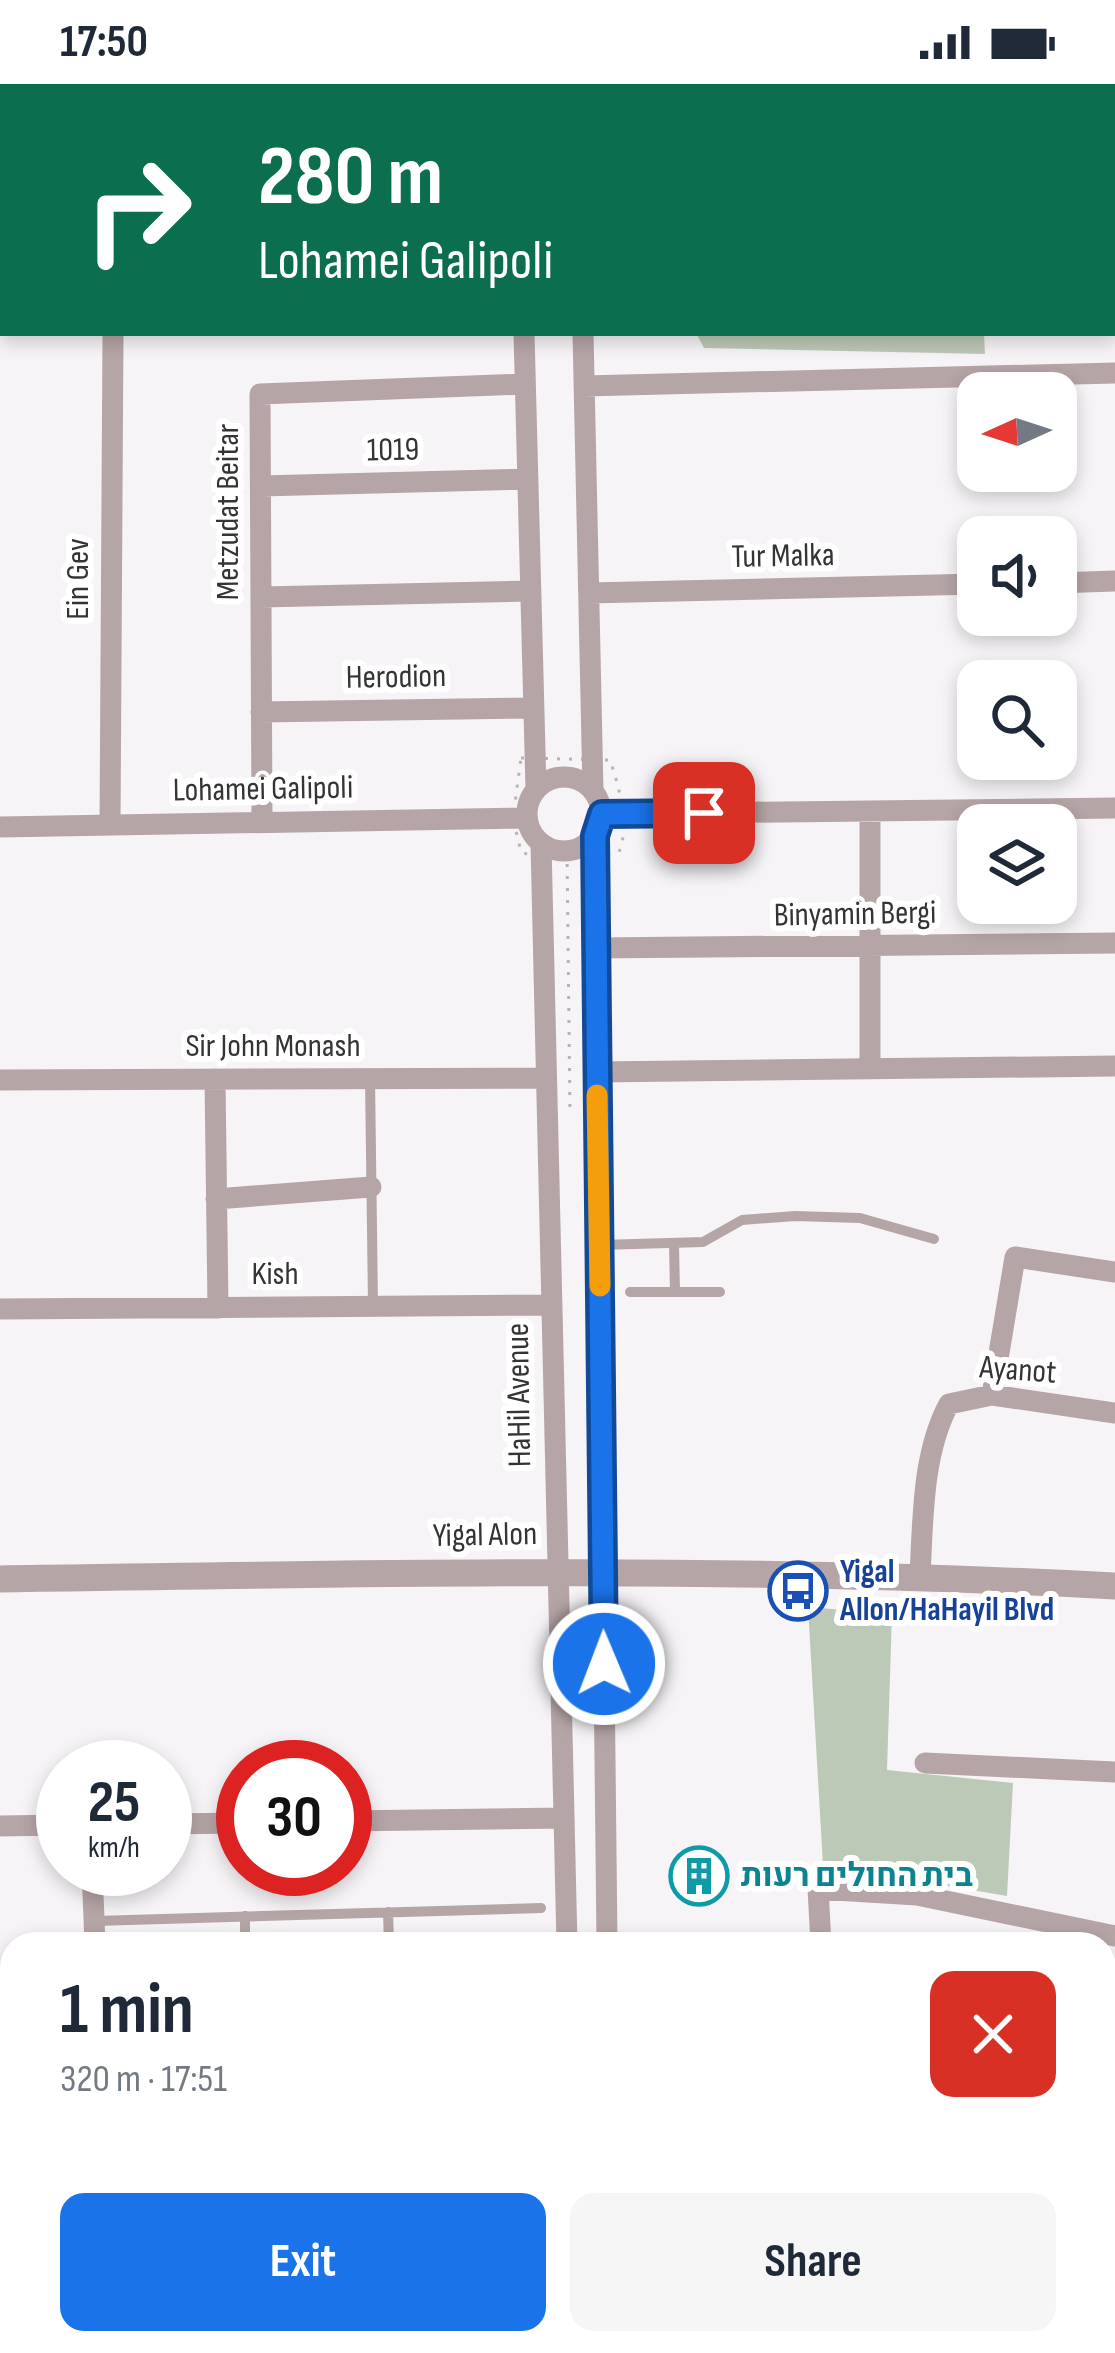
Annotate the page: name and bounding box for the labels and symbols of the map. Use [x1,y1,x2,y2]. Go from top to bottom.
north arrow [957,372,1077,492]
street label: Metzudat Beitar [208,424,248,600]
street label: 1019 [366,430,420,470]
street label: Tur Malka [731,535,835,577]
street label: Ein Gev [58,538,98,620]
street label: Herodion [345,656,447,698]
pin [653,762,755,864]
street label: Lohamei Galipoli [172,767,354,811]
street label: Binyamin Bergi [773,893,937,935]
street label: Sir John Monash [185,1026,361,1066]
street label: Kish [251,1254,299,1294]
street label: HaHil Avenue [498,1322,540,1468]
street label: Ayanot [977,1347,1058,1393]
street label: Yigal Alon [433,1514,537,1556]
place label: Yigal Allon/HaHayil Blvd [839,1552,1054,1630]
bus stop icon: Yigal Allon/HaHayil Blvd [767,1560,829,1622]
position arrow [541,1601,667,1727]
speed limit sign: 30 [216,1740,372,1896]
building icon: בית החולים רעות [668,1845,730,1907]
place label: בית החולים רעות [741,1856,973,1896]

